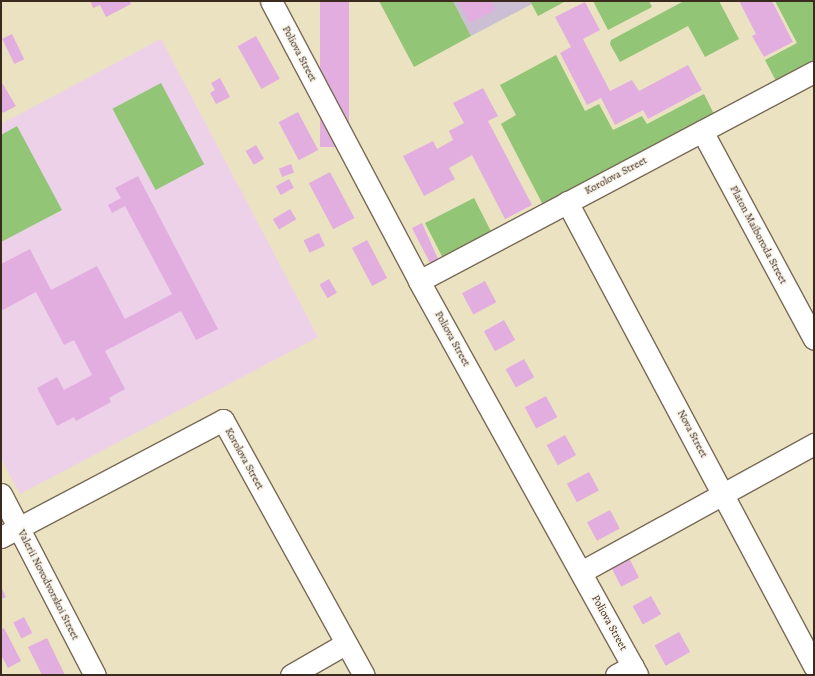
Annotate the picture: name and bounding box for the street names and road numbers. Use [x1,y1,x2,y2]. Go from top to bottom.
street label: Poliova Street [279,24,319,84]
street label: Korolova Street [583,154,649,198]
street label: Platon Maiboroda Street [726,184,790,286]
street label: Poliova Street [431,309,473,369]
street label: Nova Street [674,408,710,460]
street label: Korolova Street [222,426,266,492]
street label: Valerii Novodvorskoi Street [14,528,82,642]
street label: Poliova Street [588,593,630,653]

